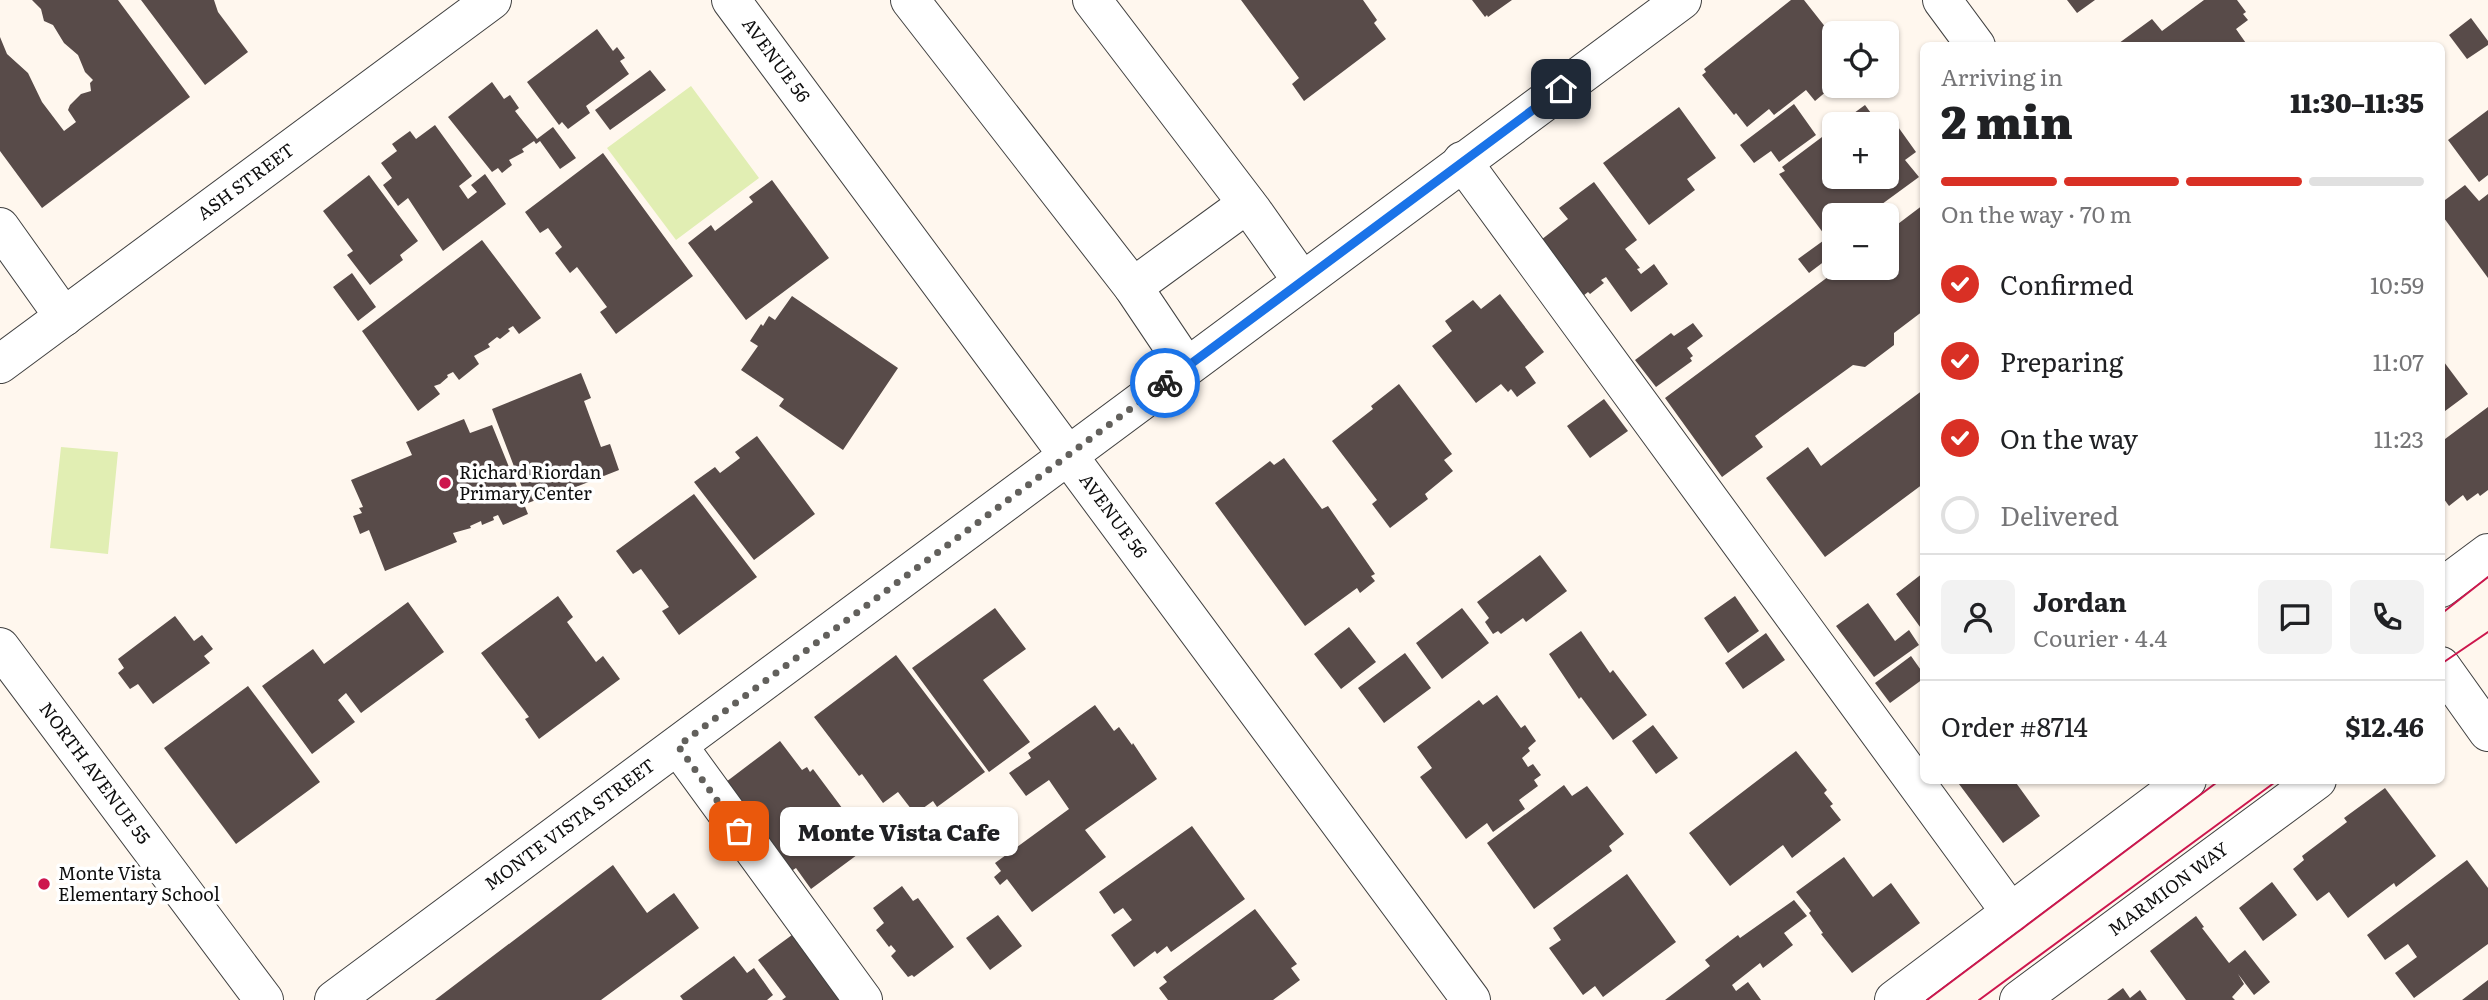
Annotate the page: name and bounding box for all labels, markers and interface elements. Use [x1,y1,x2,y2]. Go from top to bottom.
street label: AVENUE 56 [736,11,817,108]
map controls [1822,21,1899,280]
button: locate [1822,21,1899,98]
pin [1531,59,1591,119]
text: Arriving in [1941,59,2063,93]
icon: home [1542,70,1580,108]
text: 11:30–11:35 [2290,82,2424,121]
text: 2 min [1941,85,2073,153]
button: + [1822,112,1899,189]
street label: ASH STREET [191,136,299,226]
text: On the way · 70 m [1941,196,2132,230]
button: − [1822,203,1899,280]
text: Confirmed [2000,264,2134,303]
icon: check [1941,265,1979,303]
text: 10:59 [2370,267,2424,301]
text: Preparing [2000,341,2123,380]
icon: check [1941,342,1979,380]
text: 11:07 [2373,344,2424,378]
courier [1130,348,1200,418]
icon: bike [1146,364,1184,402]
text: On the way [2000,418,2138,457]
icon: check [1941,419,1979,457]
text: 11:23 [2374,421,2424,455]
place label: Richard Riordan Primary Center [459,458,602,506]
street label: AVENUE 56 [1074,467,1155,563]
marker: Richard Riordan Primary Center [437,475,453,491]
text: Delivered [2000,495,2119,534]
button: person [1941,580,2015,654]
button: chat [2258,580,2332,654]
button: phone [2350,580,2424,654]
text: Jordan [2033,581,2127,620]
text: Courier · 4.4 [2033,620,2167,654]
street label: NORTH AVENUE 55 [34,696,158,849]
text: Order #8714 [1941,706,2088,745]
text: $12.46 [2345,706,2424,745]
street label: MONTE VISTA STREET [478,751,660,896]
pin [709,801,769,861]
callout: Monte Vista Cafe [781,806,1019,856]
icon: bag [720,812,758,850]
text: Monte Vista Cafe [798,814,1000,848]
street label: MARMION WAY [2102,835,2234,942]
place label: Monte Vista Elementary School [58,859,220,907]
marker: Monte Vista Elementary School [36,876,52,892]

